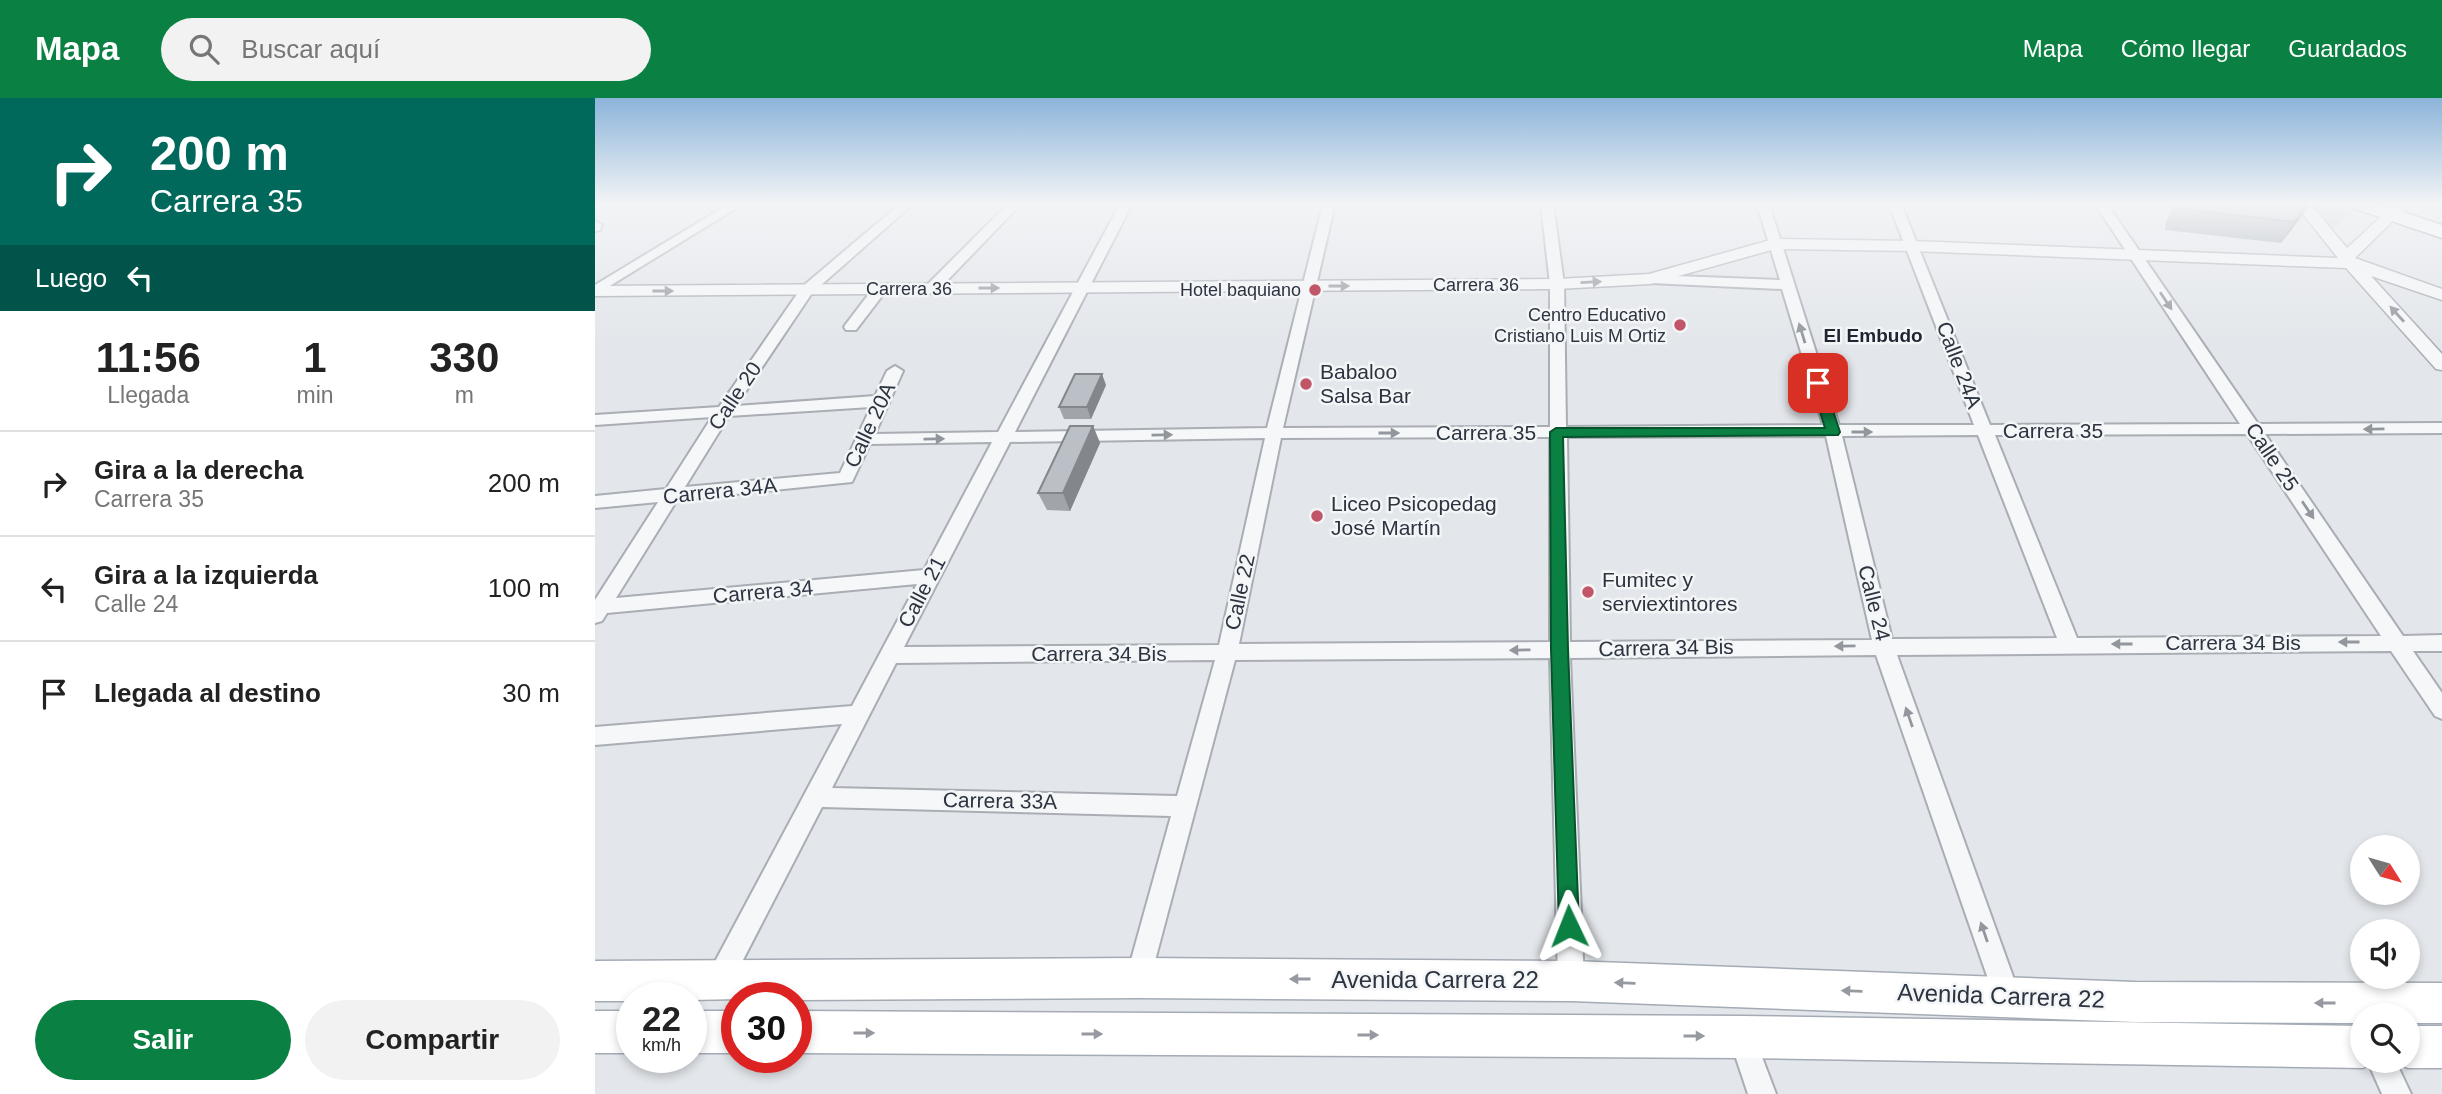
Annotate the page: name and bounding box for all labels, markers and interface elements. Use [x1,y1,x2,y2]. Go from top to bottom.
search box [161,18,651,81]
text: Mapa [35,30,119,67]
icon: search [185,30,223,68]
text: Buscar aquí [241,34,380,64]
text: Mapa [2023,35,2083,62]
text: Cómo llegar [2121,35,2250,62]
text: Guardados [2288,35,2407,62]
icon: right [35,126,126,217]
text: 200 m [150,126,289,180]
text: Carrera 35 [150,183,303,219]
icon: left [121,259,159,297]
text: Luego [35,263,107,293]
street label: Carrera 36 [1433,275,1519,295]
one-way arrow [1580,277,1602,288]
street label: Carrera 36 [866,279,952,299]
place label: Hotel baquiano [1180,280,1301,300]
one-way arrow [1328,280,1350,292]
one-way arrow [978,282,1000,294]
marker: Hotel baquiano [1307,282,1323,298]
one-way arrow [652,285,674,297]
one-way arrow [2160,291,2173,311]
place label: Centro Educativo Cristiano Luis M Ortiz [1494,305,1666,346]
one-way arrow [2389,305,2405,323]
marker: Centro Educativo Cristiano Luis M Ortiz [1672,317,1688,333]
street label: Calle 24A [1932,318,1987,411]
one-way arrow [1796,322,1807,343]
district label: El Embudo [1823,325,1923,346]
text: 11:56 [96,334,201,381]
text: 1 [303,334,327,381]
text: 330 [429,334,499,381]
pin [1788,353,1848,413]
street label: Calle 20 [704,357,766,434]
place label: Babaloo Salsa Bar [1320,360,1411,407]
icon: arrive [1799,364,1837,402]
marker: Babaloo Salsa Bar [1298,376,1314,392]
street label: Calle 20A [840,379,899,471]
text: Llegada [107,382,189,408]
text: min [296,382,334,408]
text: m [455,382,474,408]
street label: Calle 25 [2241,418,2303,495]
street label: Carrera 35 [2003,419,2103,442]
street label: Carrera 35 [1436,421,1536,444]
one-way arrow [2363,424,2385,435]
one-way arrow [1851,426,1873,438]
one-way arrow [1378,427,1400,439]
one-way arrow [1151,430,1173,441]
one-way arrow [923,433,945,445]
text: Gira a la derecha [94,455,304,485]
icon: right [35,465,73,503]
text: 200 m [488,468,560,498]
street label: Carrera 34A [662,473,778,508]
text: Carrera 35 [94,486,204,512]
place label: Liceo Psicopedag José Martín [1331,492,1497,539]
one-way arrow [2301,500,2314,520]
marker: Liceo Psicopedag José Martín [1309,508,1325,524]
street label: Calle 21 [893,552,950,631]
street label: Calle 22 [1220,552,1259,632]
text: Gira a la izquierda [94,560,318,590]
street label: Calle 24 [1854,563,1895,643]
place label: Fumitec y serviextintores [1602,568,1737,615]
icon: left [35,570,73,608]
text: 100 m [488,573,560,603]
street label: Carrera 34 [712,576,814,607]
marker: Fumitec y serviextintores [1580,584,1596,600]
text: Calle 24 [94,591,178,617]
street label: Carrera 34 Bis [2165,631,2301,654]
street label: Carrera 34 Bis [1598,635,1734,660]
one-way arrow [2338,636,2360,648]
one-way arrow [2111,638,2133,650]
one-way arrow [1834,640,1856,652]
street label: Carrera 34 Bis [1031,642,1167,665]
one-way arrow [1509,644,1531,656]
icon: arrive [35,675,73,713]
text: Llegada al destino [94,678,321,708]
text: 30 m [502,678,560,708]
one-way arrow [1903,707,1914,728]
street label: Carrera 33A [943,788,1057,813]
north arrow [2350,835,2420,905]
map controls [2350,835,2420,1073]
position arrow [1532,889,1606,963]
button: sound [2350,919,2420,989]
one-way arrow [1978,921,1989,942]
street label: Avenida Carrera 22 [1331,966,1539,993]
one-way arrow [1288,973,1310,985]
one-way arrow [1614,977,1636,988]
street label: Avenida Carrera 22 [1897,978,2105,1013]
speed limit sign: 30 [721,982,812,1073]
one-way arrow [1841,985,1863,996]
one-way arrow [2314,997,2336,1009]
text: 22 [642,999,681,1038]
button: Salir [35,1000,291,1080]
button: Compartir [305,1000,560,1080]
button: search [2350,1003,2420,1073]
one-way arrow [854,1027,876,1039]
one-way arrow [1081,1028,1103,1040]
one-way arrow [1358,1029,1380,1041]
one-way arrow [1683,1030,1705,1042]
text: km/h [642,1035,681,1055]

